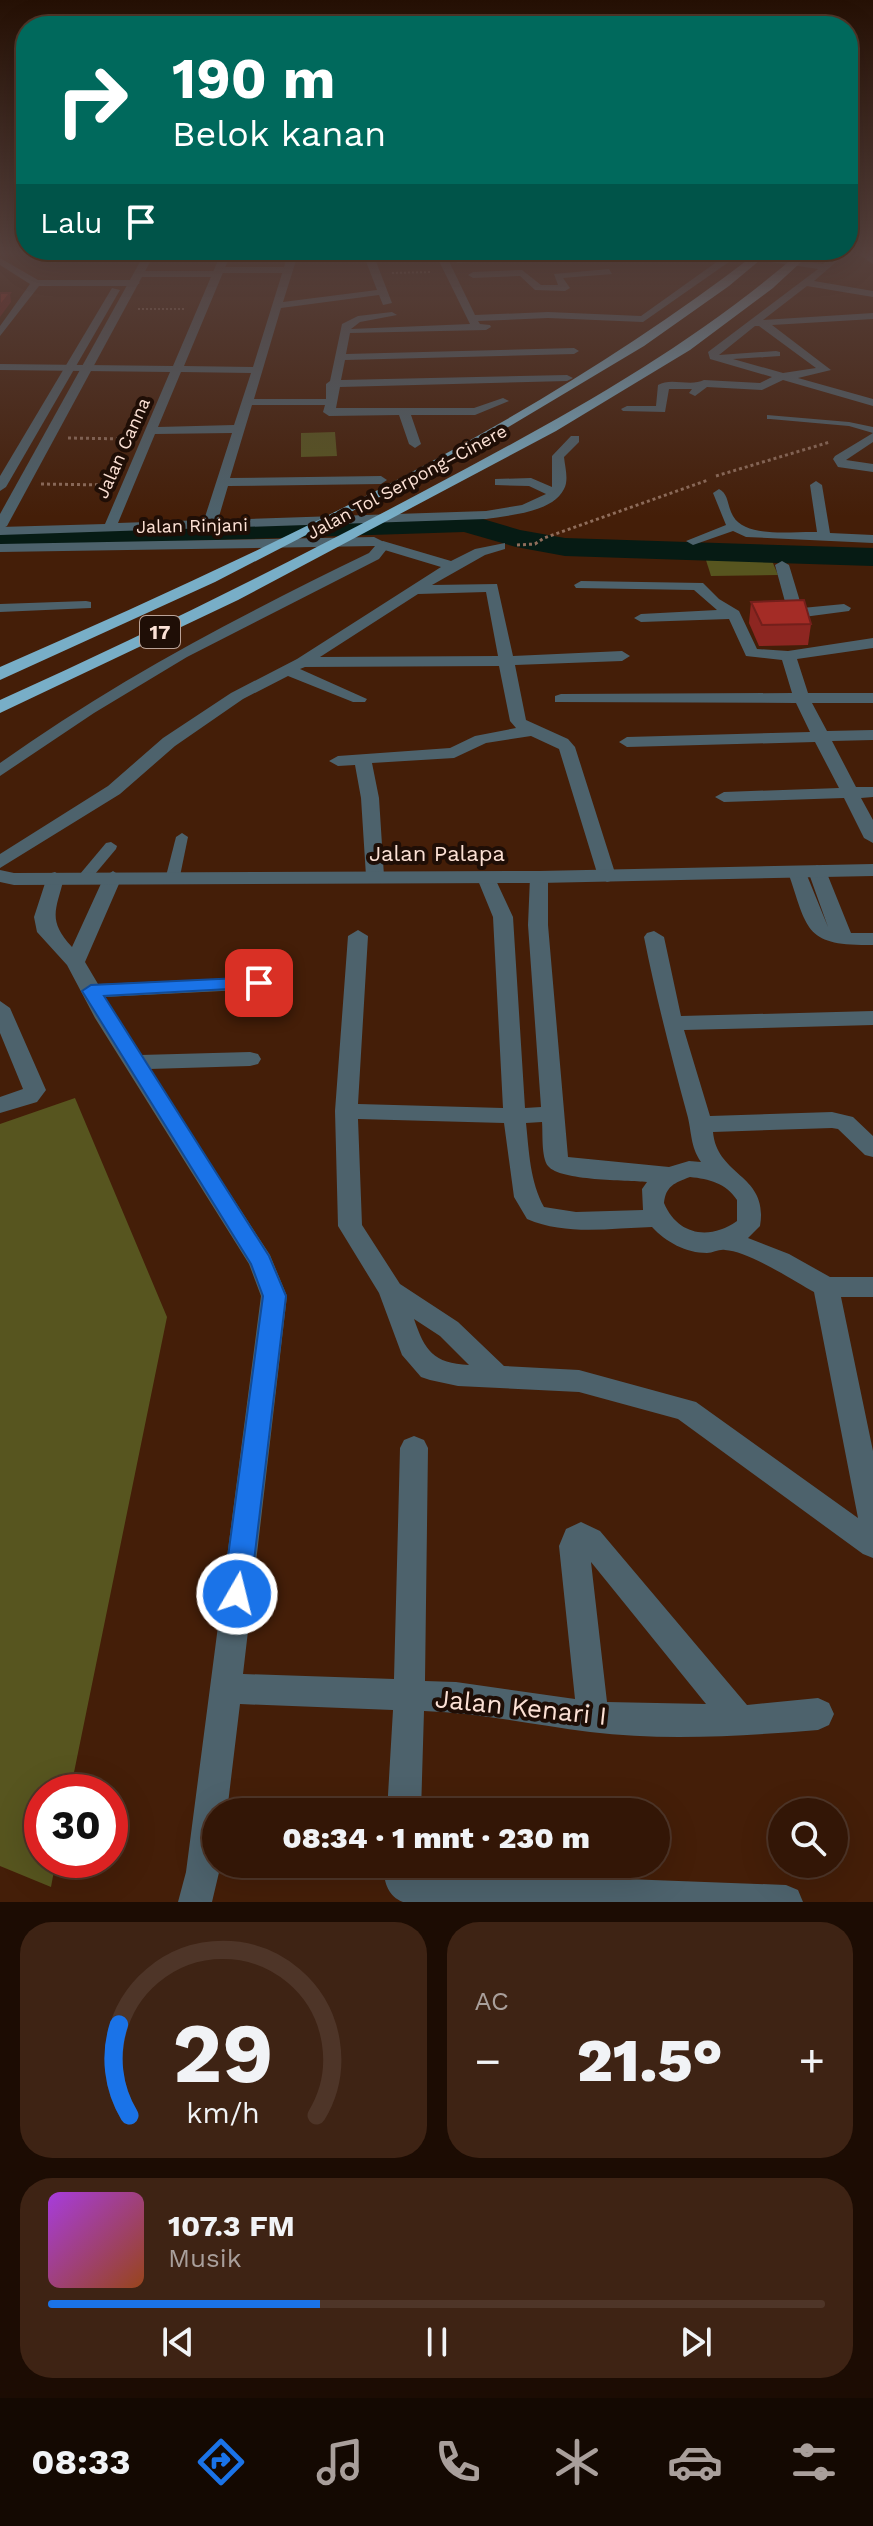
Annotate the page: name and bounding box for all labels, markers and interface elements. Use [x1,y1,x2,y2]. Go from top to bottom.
text: 190 m [172,46,335,112]
icon: right [40,48,144,152]
text: Belok kanan [172,113,386,155]
icon: arrive [119,200,163,244]
text: Lalu [40,205,103,240]
street label: Jalan Canna [91,394,154,501]
street label: Jalan Tol Serpong–Cinere [303,420,510,543]
street label: Jalan Rinjani [136,514,248,537]
road number: 17 [140,616,180,648]
street label: Jalan Palapa [369,841,505,866]
pin [225,949,293,1017]
icon: arrive [237,961,281,1005]
position arrow [195,1552,279,1636]
street label: Jalan Kenari I [434,1683,608,1731]
speed limit sign: 30 [24,1774,128,1878]
map controls [768,1798,848,1878]
button: search [768,1798,848,1878]
text: 08:34 · 1 mnt · 230 m [282,1820,590,1855]
text: AC [475,1986,509,2016]
text: 29 [173,2005,274,2102]
text: 21.5° [577,2025,723,2096]
text: − [475,2035,501,2087]
text: + [798,2035,825,2087]
text: km/h [186,2096,260,2130]
text: 107.3 FM [168,2208,295,2243]
text: Musik [168,2243,241,2273]
icon: previous [156,2320,200,2364]
icon: pause [415,2320,459,2364]
icon: next [674,2320,718,2364]
icon: directions [193,2434,249,2490]
icon: music [312,2434,368,2490]
icon: phone [430,2434,486,2490]
icon: climate [549,2434,605,2490]
icon: car [667,2434,723,2490]
icon: filters [786,2434,842,2490]
text: 08:33 [31,2441,131,2483]

